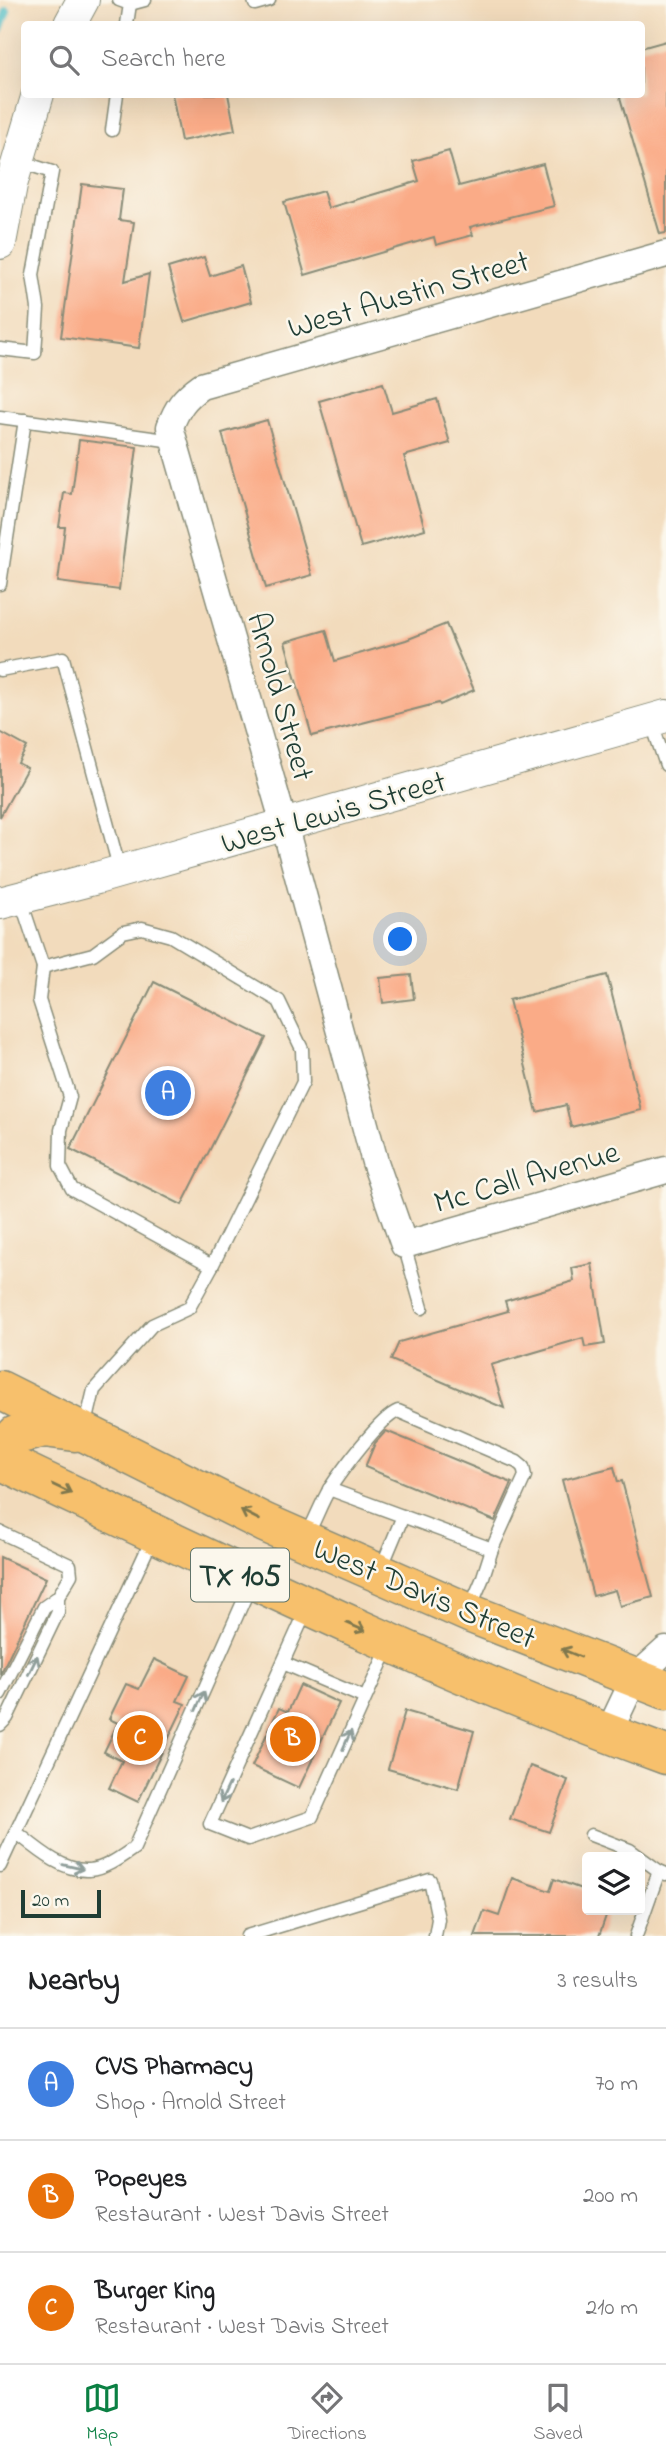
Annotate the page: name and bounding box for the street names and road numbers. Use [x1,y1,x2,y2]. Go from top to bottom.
street label: West Austin Street [283,239,536,353]
street label: Arnold Street [232,607,325,787]
street label: West Lewis Street [216,760,452,869]
street label: Mc Call Avenue [429,1130,626,1228]
street label: West Davis Street [305,1527,543,1663]
road number: TX 105 [191,1548,289,1602]

